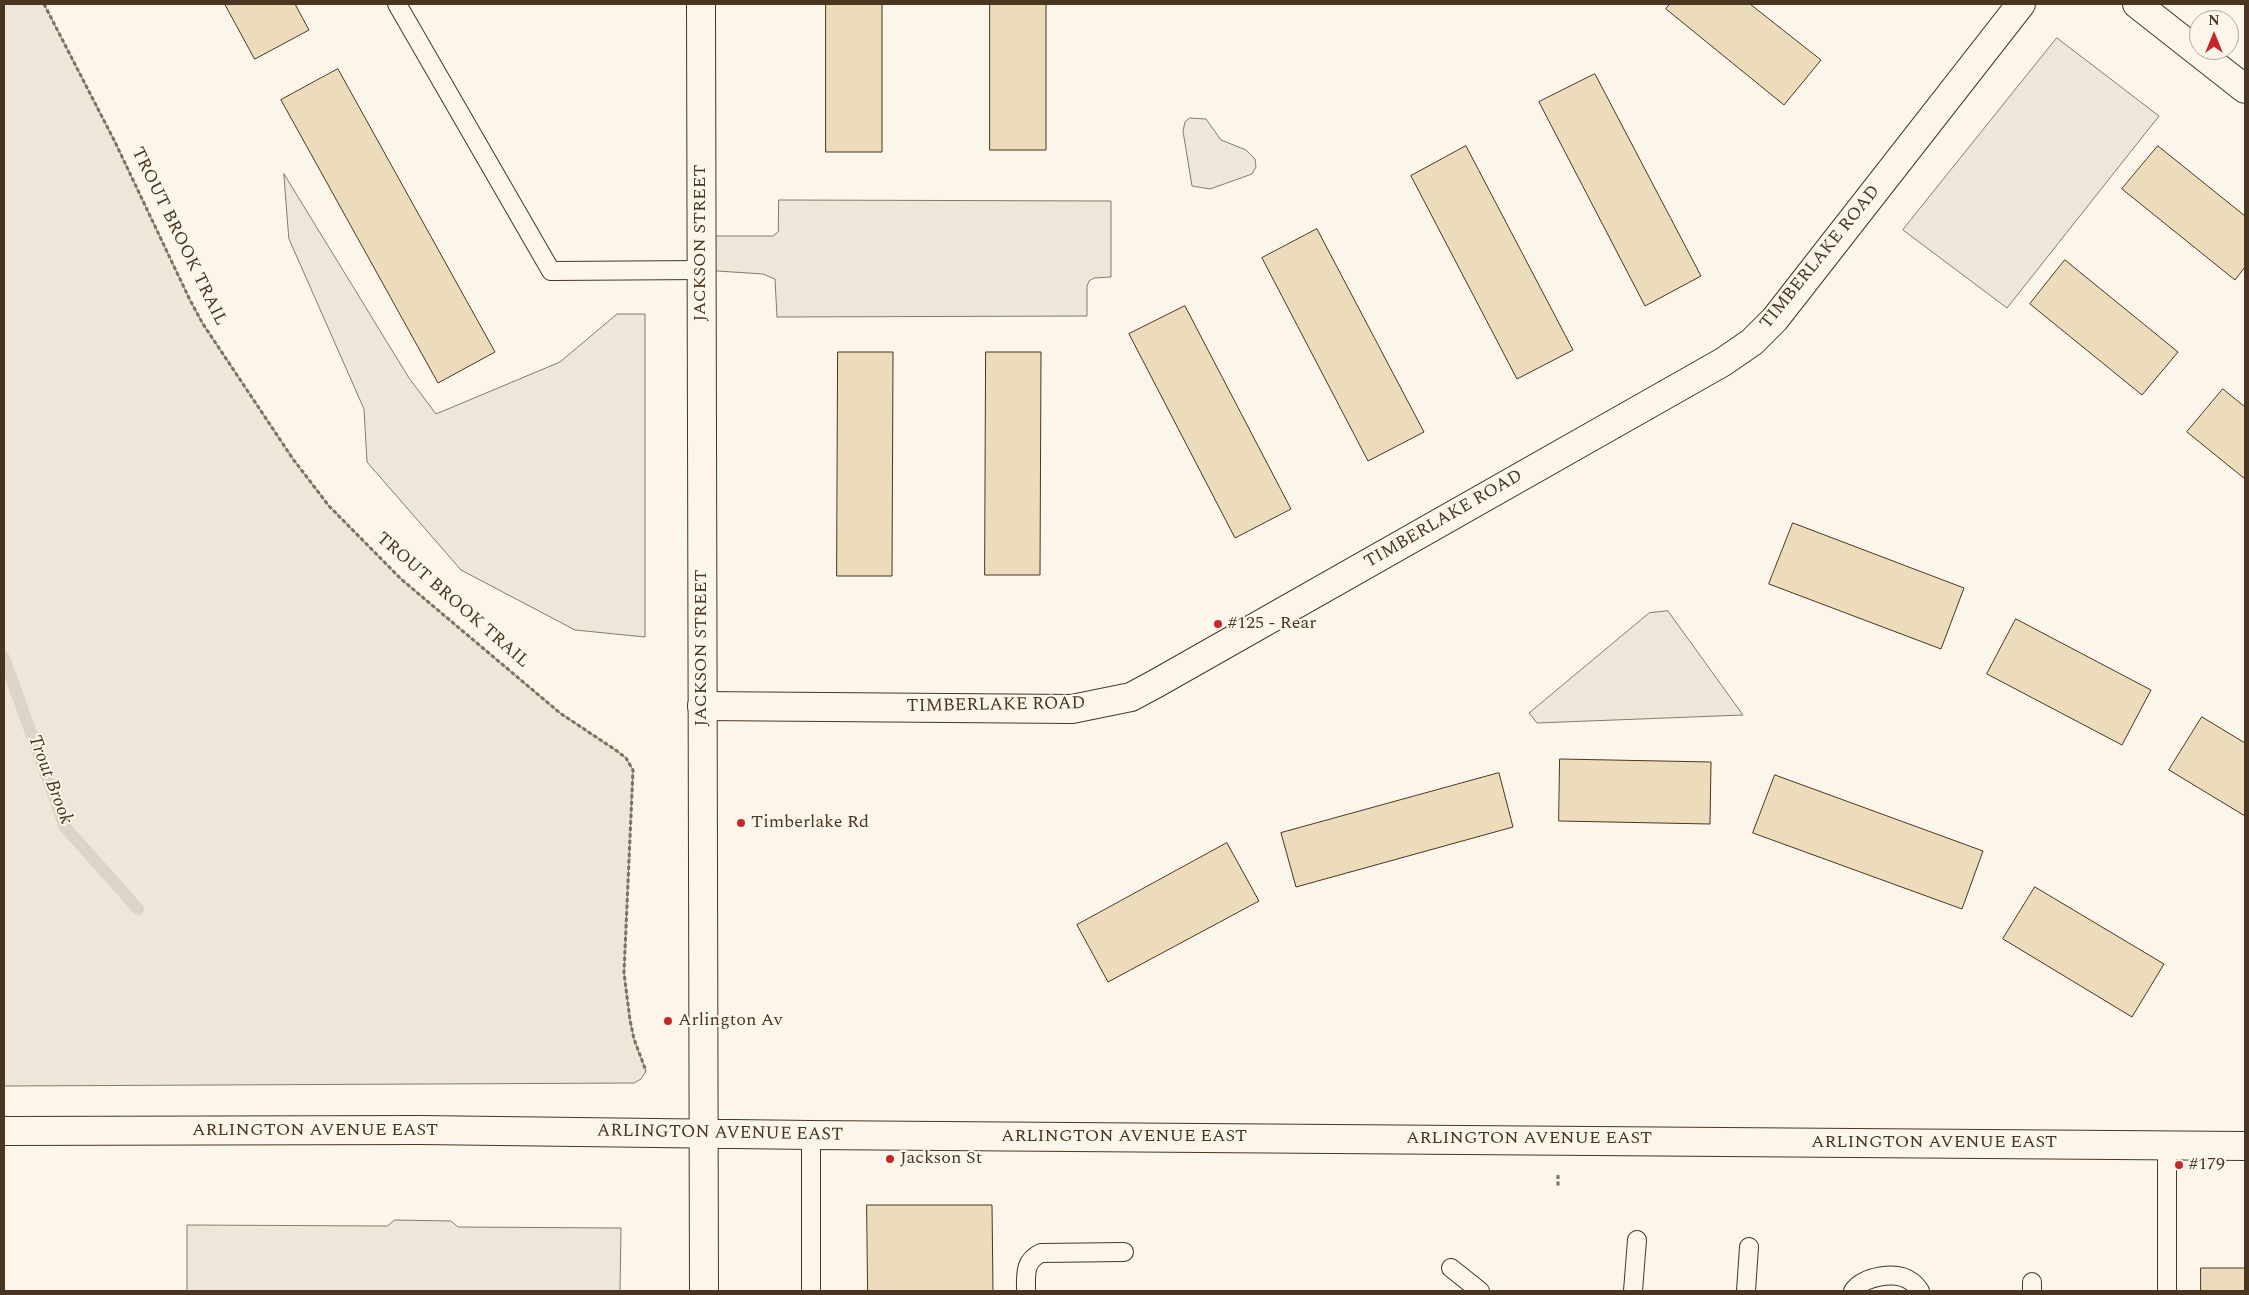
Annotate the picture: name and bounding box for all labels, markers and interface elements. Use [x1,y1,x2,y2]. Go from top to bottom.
north arrow [2189,10,2239,60]
text: N [2208,10,2220,31]
street label: TROUT BROOK TRAIL [125,144,231,330]
street label: JACKSON STREET [690,164,712,322]
street label: TIMBERLAKE ROAD [1756,182,1886,334]
street label: TIMBERLAKE ROAD [1361,466,1527,574]
street label: TROUT BROOK TRAIL [371,529,533,673]
street label: JACKSON STREET [691,569,713,727]
place label: #125 - Rear [1228,613,1316,635]
marker: #125 - Rear [1212,618,1224,630]
street label: TIMBERLAKE ROAD [906,694,1086,718]
water label: Trout Brook [22,732,76,828]
place label: Timberlake Rd [751,812,869,834]
marker: Timberlake Rd [735,817,747,829]
place label: Arlington Av [678,1010,782,1032]
marker: Arlington Av [662,1015,674,1027]
street label: ARLINGTON AVENUE EAST [192,1120,438,1142]
street label: ARLINGTON AVENUE EAST [597,1121,843,1147]
street label: ARLINGTON AVENUE EAST [1001,1126,1247,1148]
street label: ARLINGTON AVENUE EAST [1406,1128,1652,1150]
street label: ARLINGTON AVENUE EAST [1811,1132,2057,1154]
place label: Jackson St [900,1148,982,1170]
marker: Jackson St [884,1153,896,1165]
place label: #179 [2189,1154,2225,1176]
marker: #179 [2173,1159,2185,1171]

